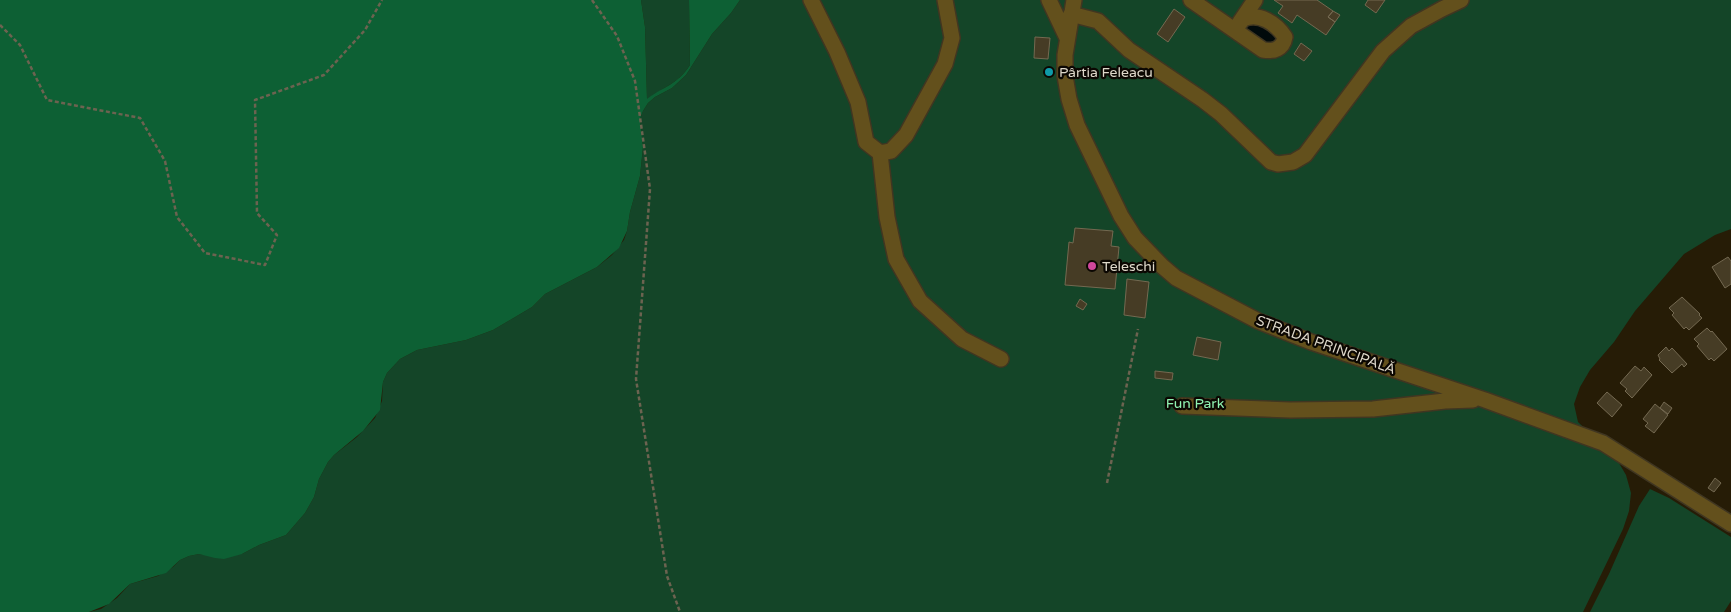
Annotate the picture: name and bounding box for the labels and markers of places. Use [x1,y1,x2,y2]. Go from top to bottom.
place label: Pârtia Feleacu [1059,64,1153,81]
marker: Pârtia Feleacu [1043,66,1055,78]
place label: Teleschi [1102,258,1155,275]
marker: Teleschi [1086,260,1098,272]

